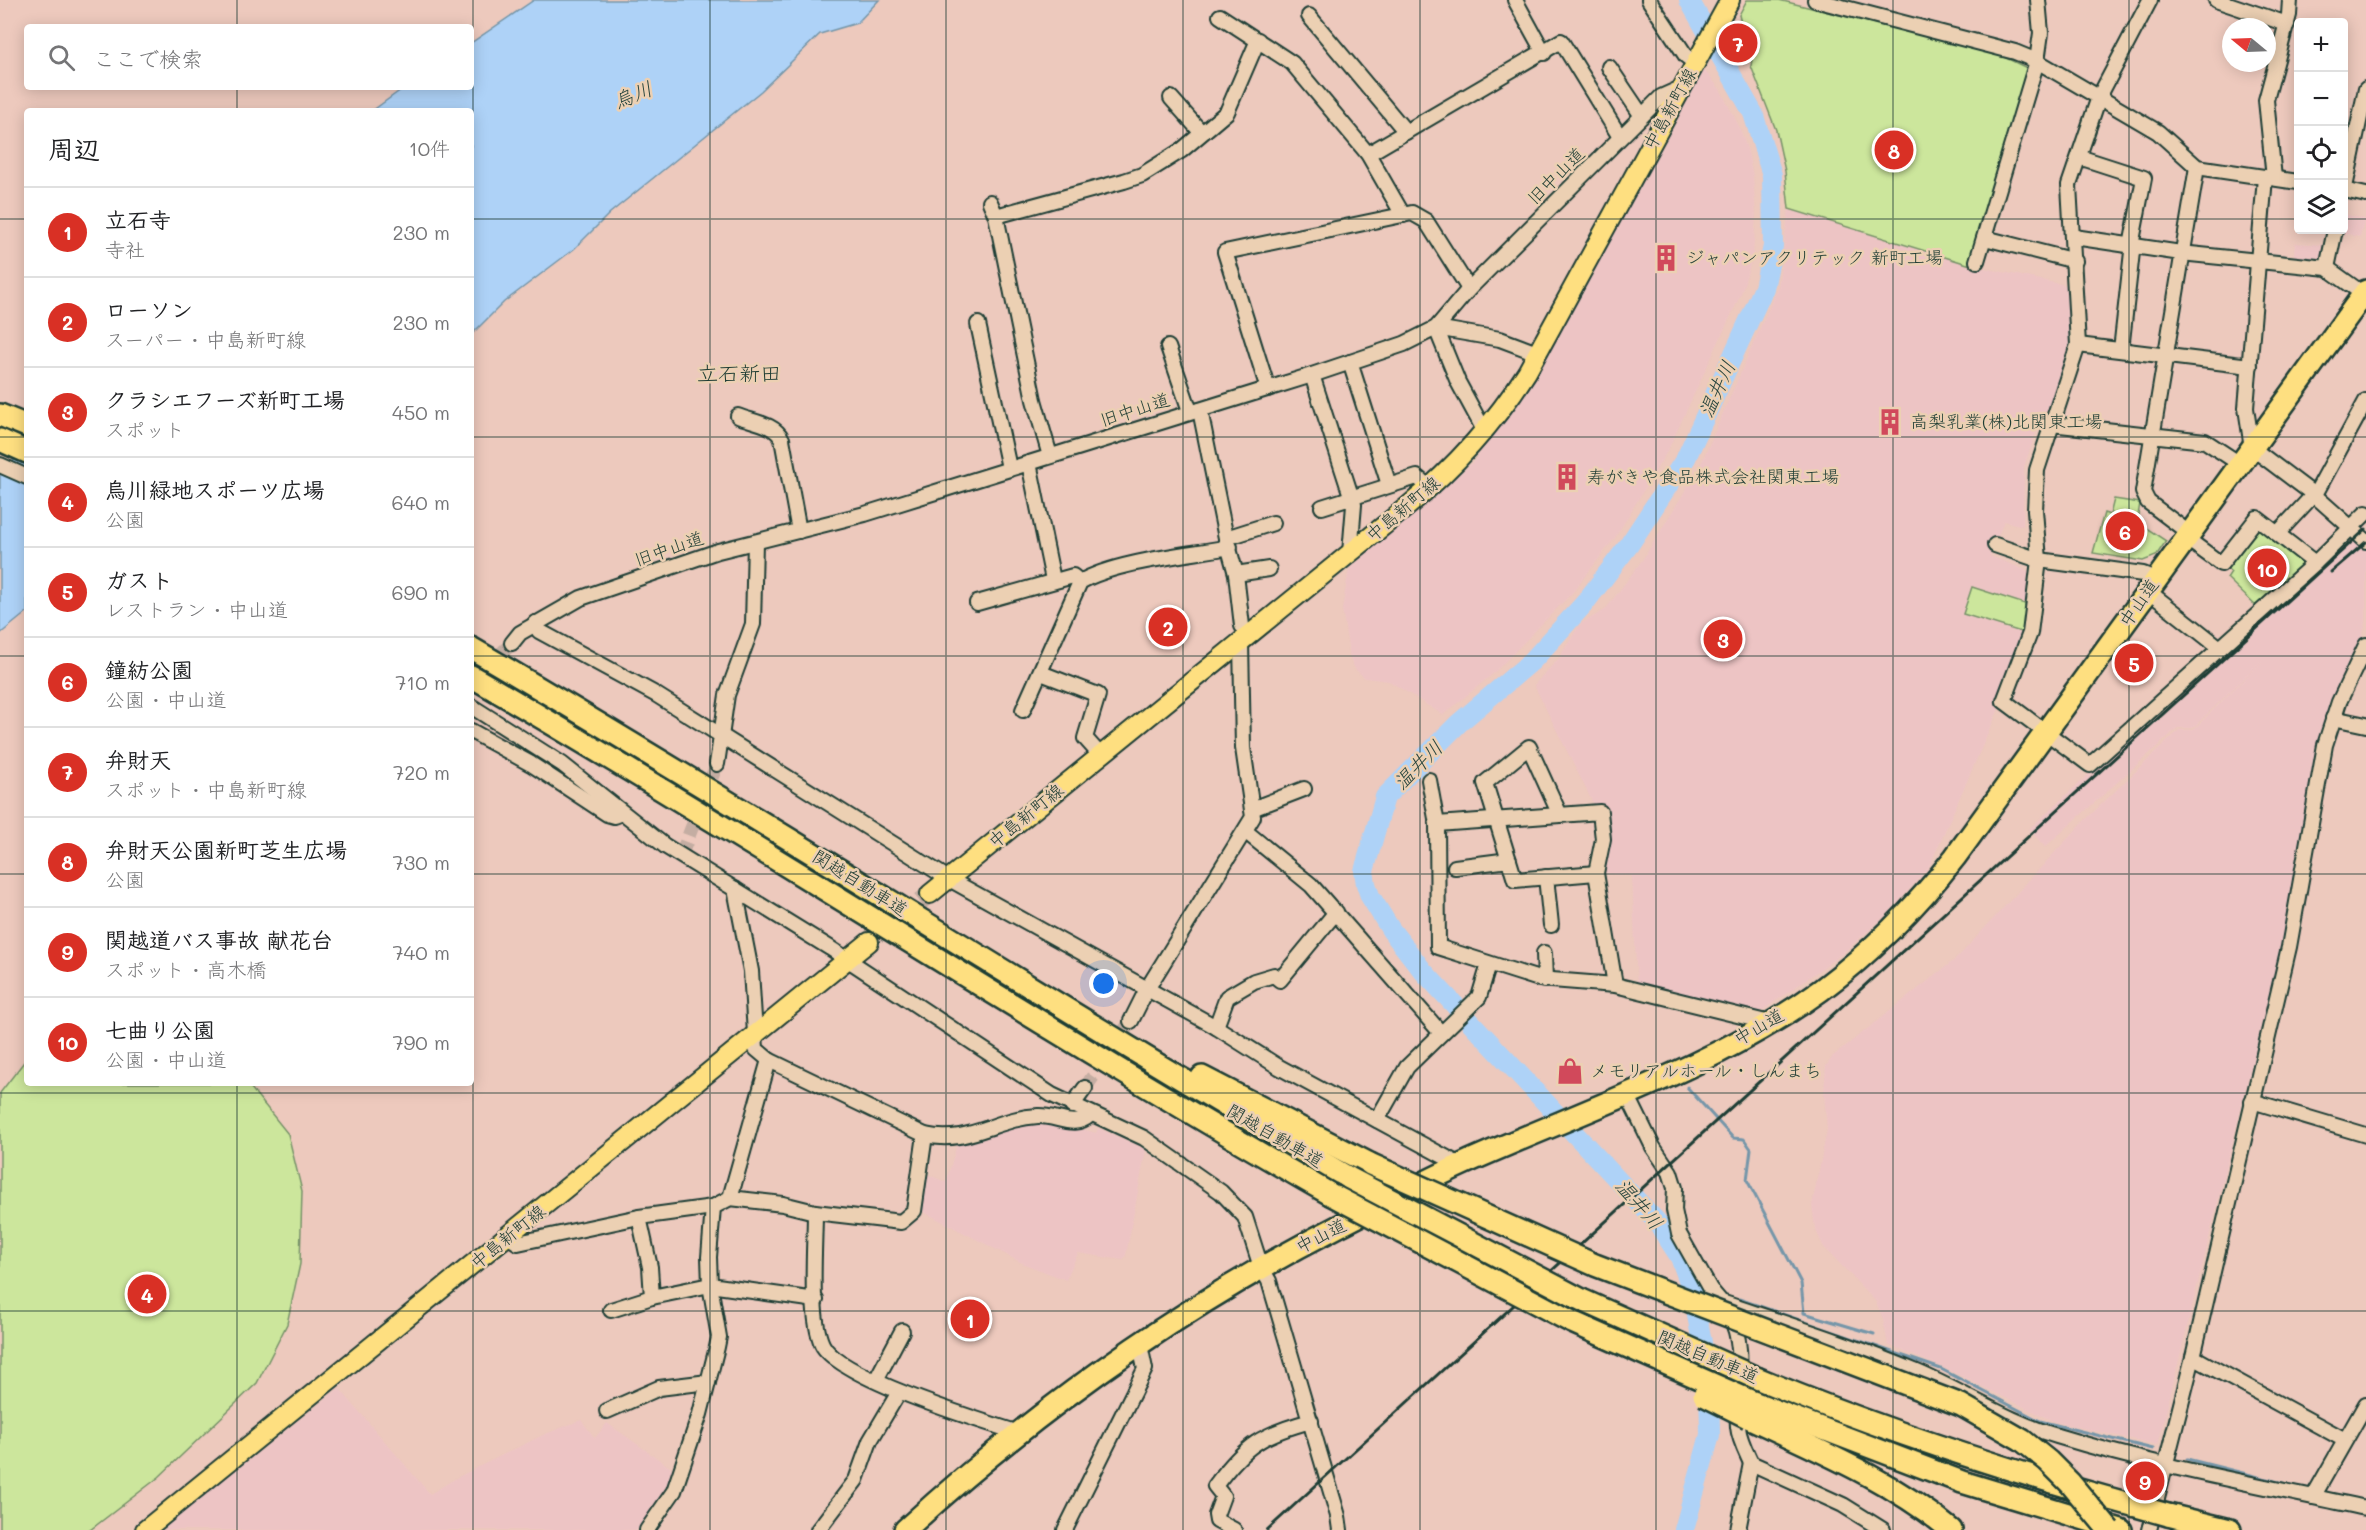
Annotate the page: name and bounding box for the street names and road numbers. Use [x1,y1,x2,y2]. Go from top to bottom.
street label: 中島新町線 [1637,63,1701,154]
street label: 旧中山道 [1521,141,1589,209]
street label: 旧中山道 [1097,387,1173,432]
street label: 中島新町線 [1360,470,1445,546]
street label: 旧中山道 [631,525,707,571]
street label: 中山道 [2113,573,2163,631]
street label: 中島新町線 [983,778,1068,853]
street label: 関越自動車道 [808,843,913,921]
street label: 中山道 [1729,1002,1788,1050]
street label: 関越自動車道 [1223,1098,1328,1173]
street label: 中島新町線 [465,1199,550,1274]
street label: 中山道 [1291,1212,1350,1258]
street label: 関越自動車道 [1654,1324,1763,1388]

